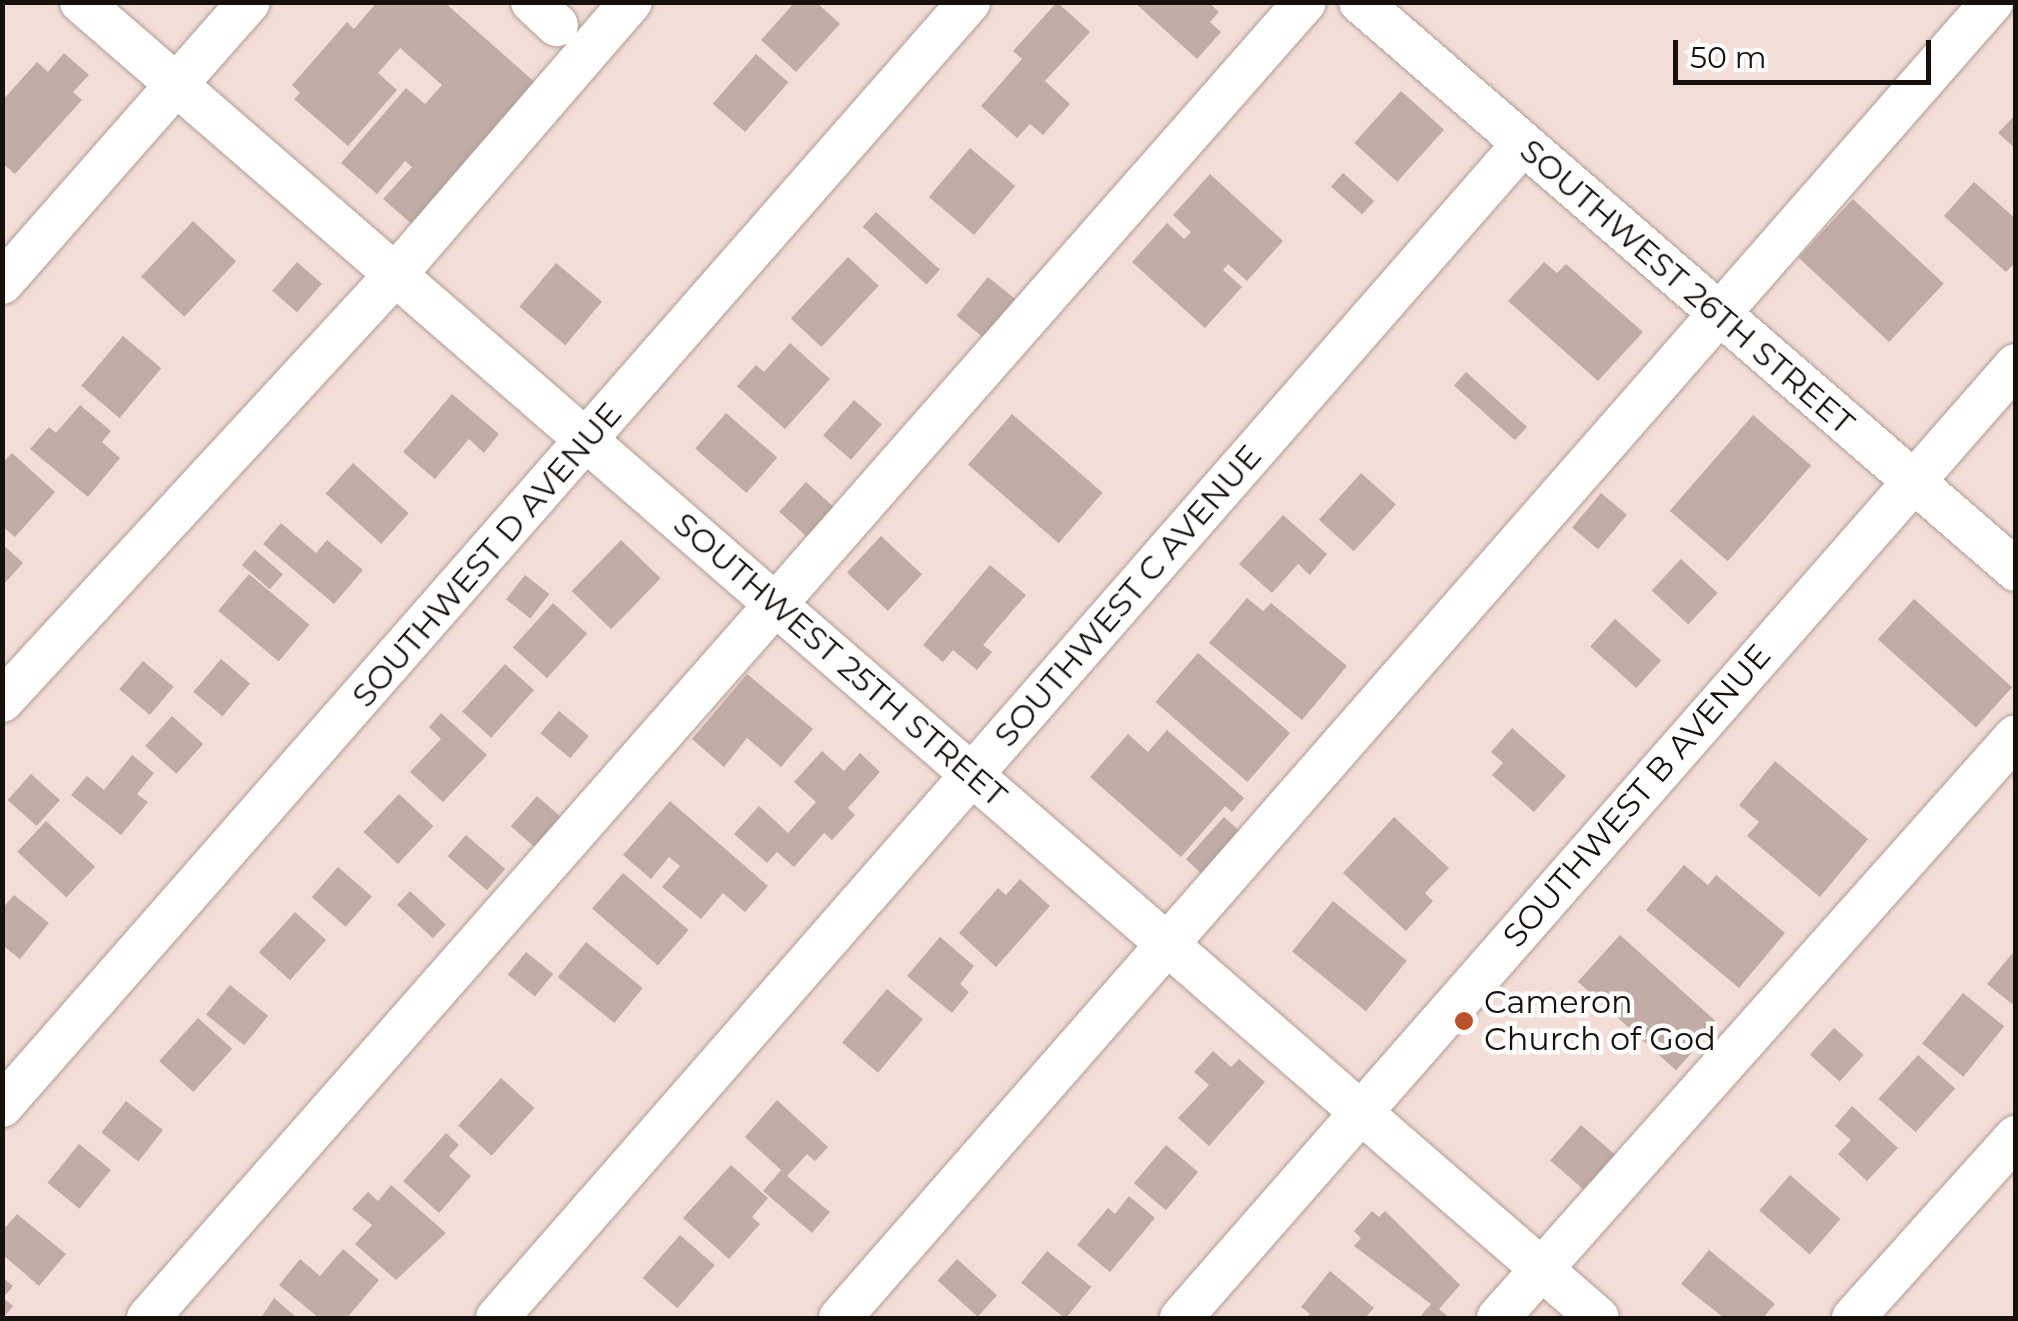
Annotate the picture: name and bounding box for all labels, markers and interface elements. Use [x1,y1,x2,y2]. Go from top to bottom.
scale bar [1678,20,1936,82]
text: 50 m [1690,39,1767,76]
street label: SOUTHWEST 26TH STREET [1512,131,1862,443]
street label: SOUTHWEST D AVENUE [344,395,630,715]
street label: SOUTHWEST C AVENUE [987,437,1269,755]
street label: SOUTHWEST 25TH STREET [666,505,1014,815]
street label: SOUTHWEST B AVENUE [1495,637,1779,955]
place label: Cameron Church of God [1484,984,1716,1059]
marker: Cameron Church of God [1453,1010,1475,1032]

